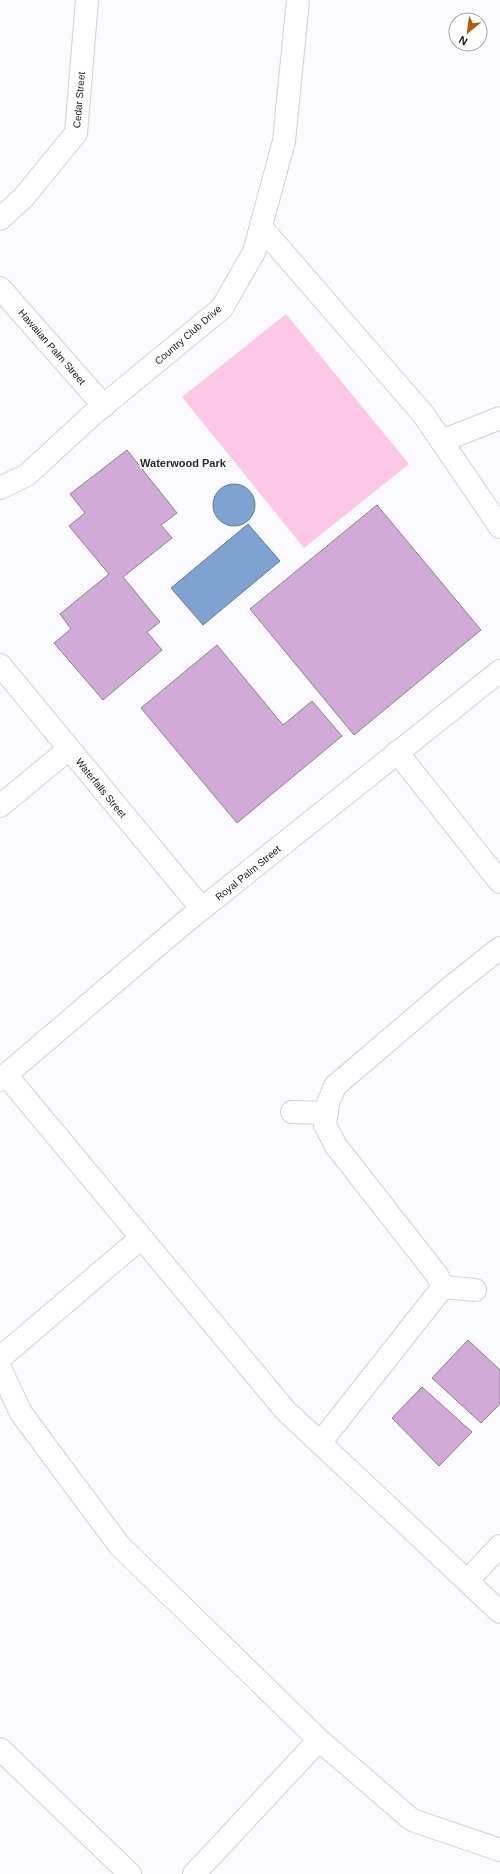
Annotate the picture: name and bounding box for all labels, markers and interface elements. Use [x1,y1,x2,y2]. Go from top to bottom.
north arrow [448,12,488,52]
text: N [457,34,470,48]
street label: Cedar Street [71,71,87,129]
street label: Country Club Drive [153,303,224,367]
street label: Hawaiian Palm Street [16,307,88,387]
district label: Waterwood Park [140,457,227,469]
street label: Waterfalls Street [74,756,129,820]
street label: Royal Palm Street [213,843,283,903]

